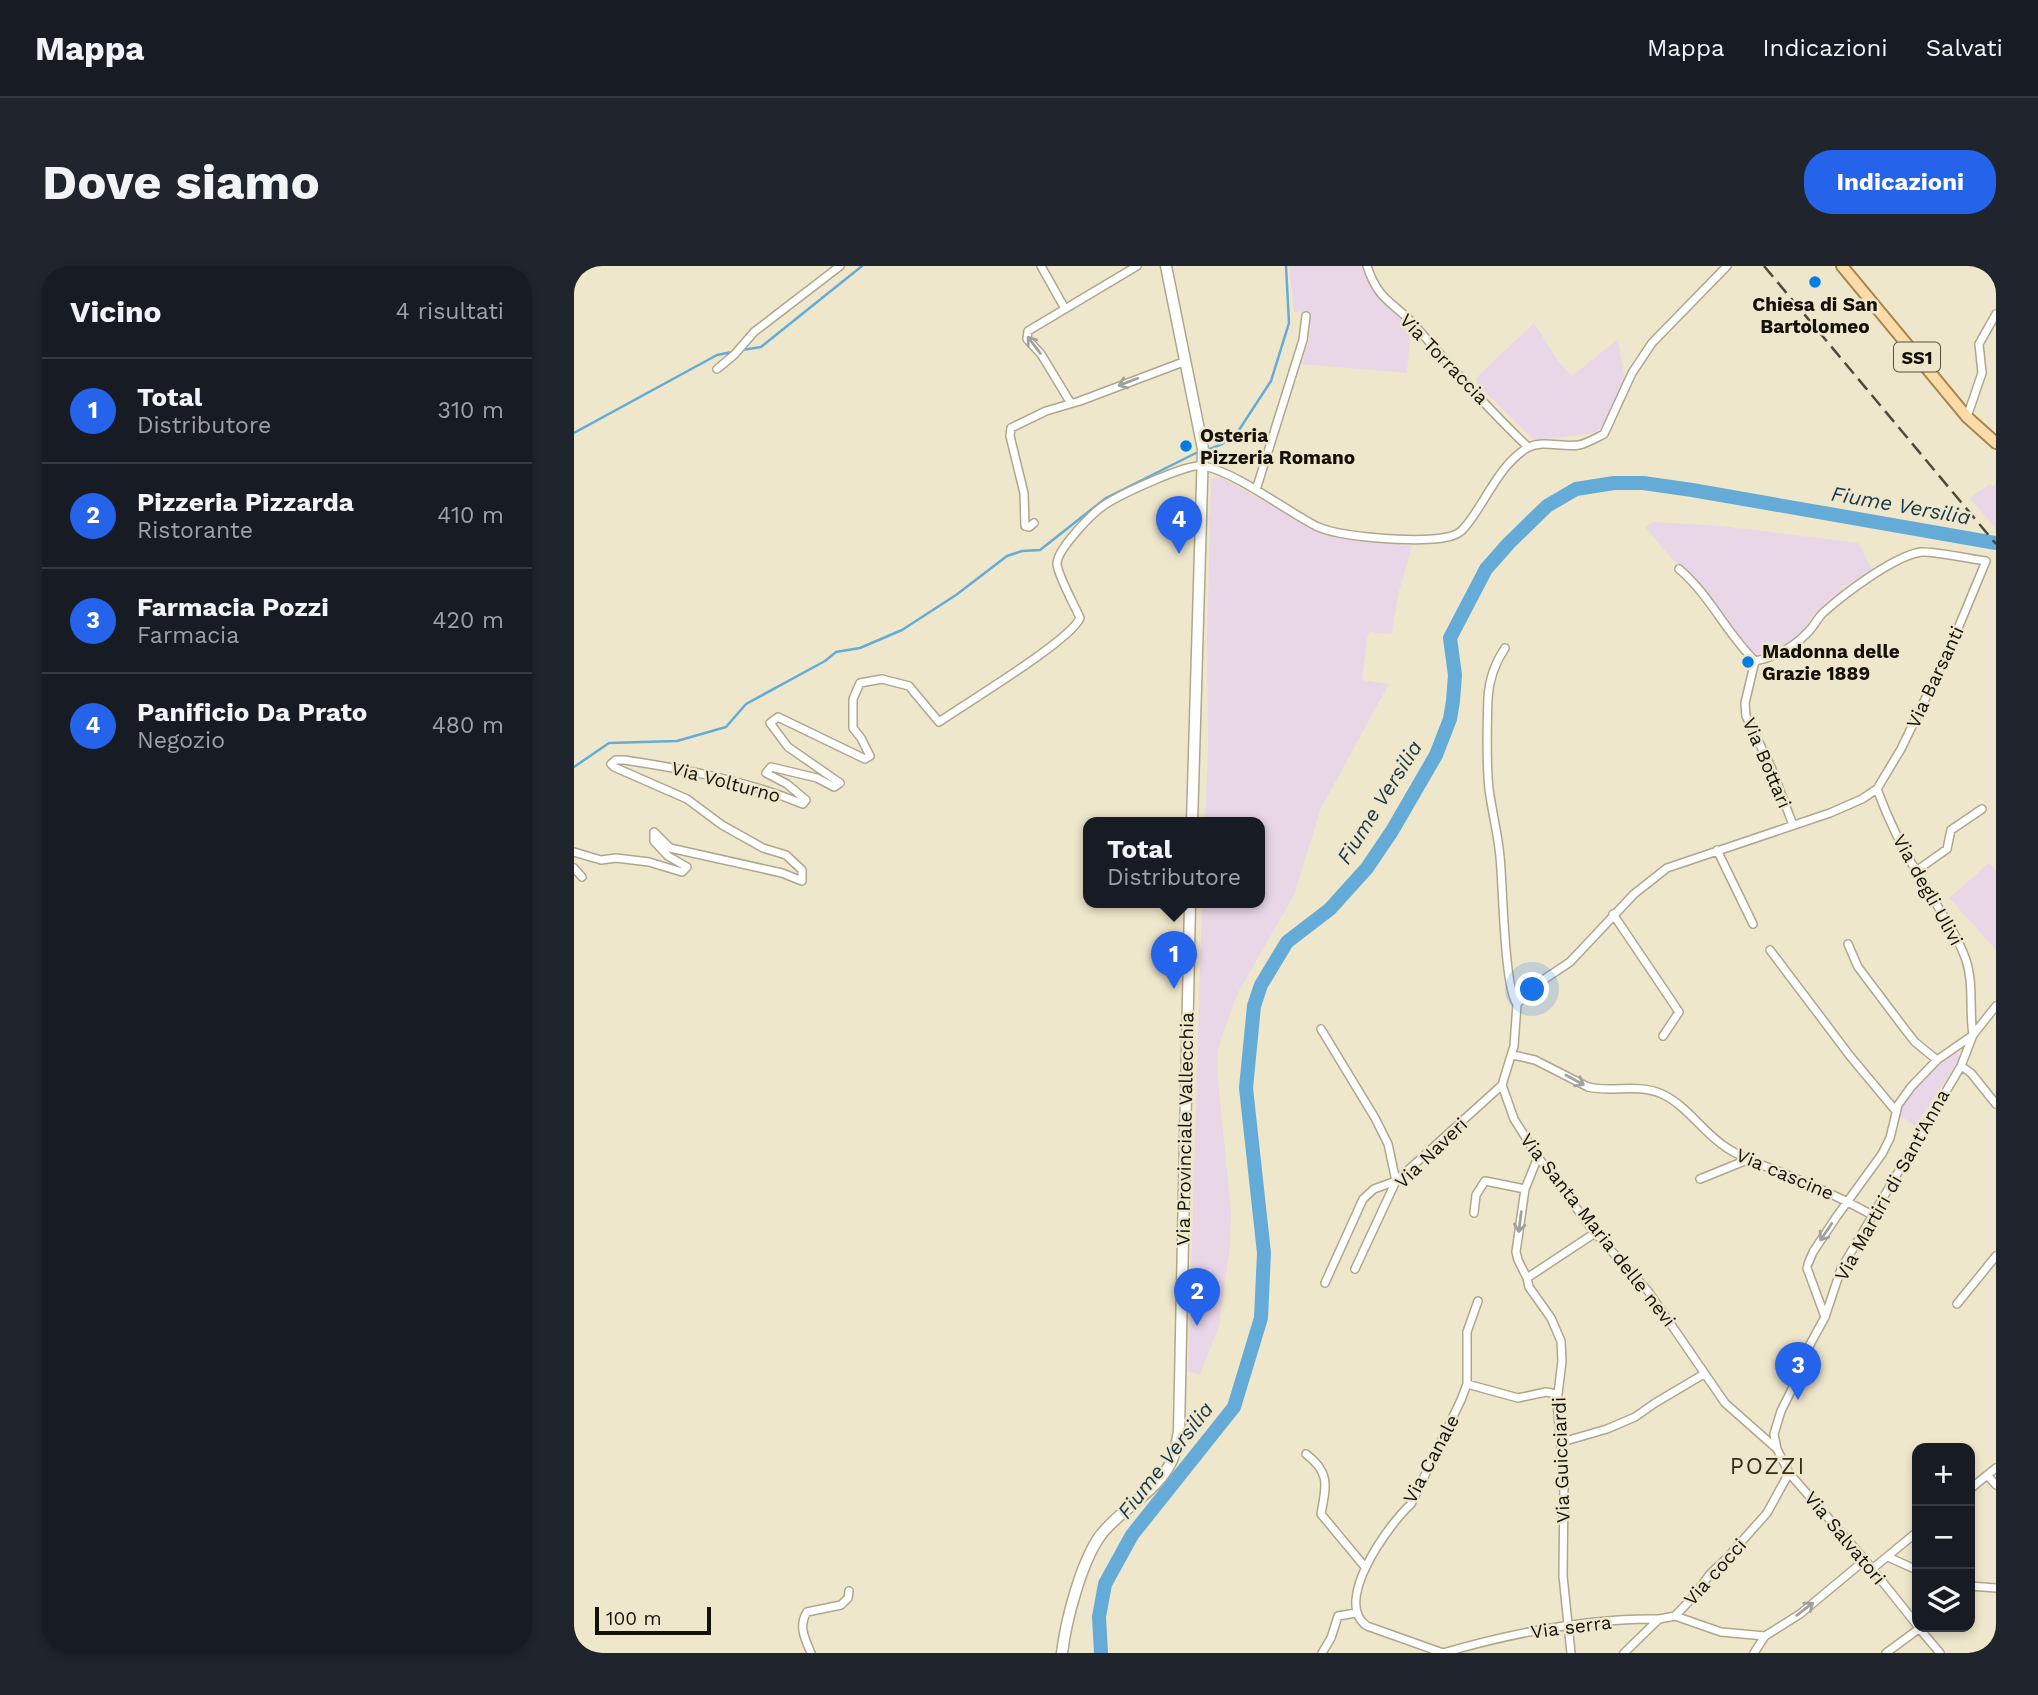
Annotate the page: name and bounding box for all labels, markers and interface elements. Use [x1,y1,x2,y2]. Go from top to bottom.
text: Mappa [35,29,144,68]
text: Mappa [1647,34,1725,62]
text: Indicazioni [1763,34,1888,62]
text: Salvati [1926,34,2003,62]
button: Indicazioni [1804,150,1996,214]
text: Dove siamo [42,153,320,211]
marker: Chiesa di San Bartolomeo [1807,274,1823,290]
place label: Chiesa di San Bartolomeo [1752,293,1878,338]
text: Vicino [70,294,162,329]
text: 4 risultati [396,298,504,325]
street label: Via Torraccia [1395,309,1493,409]
one-way arrow [1027,335,1042,354]
road number: SS1 [1894,342,1940,372]
one-way arrow [1118,377,1139,390]
text: Total [137,382,202,412]
text: 1 [88,397,98,424]
text: 310 m [438,397,504,424]
text: Distributore [137,412,271,439]
place label: Osteria Pizzeria Romano [1200,424,1355,469]
marker: Osteria Pizzeria Romano [1178,438,1194,454]
water label: Fiume Versilia [1829,480,1973,530]
text: Pizzeria Pizzarda [137,487,354,517]
pin: 4 [1156,496,1202,554]
text: 2 [86,502,100,529]
text: 410 m [437,502,504,529]
text: Ristorante [137,517,253,544]
text: Farmacia Pozzi [137,592,329,622]
text: 3 [86,607,100,634]
text: 420 m [432,607,504,634]
text: Farmacia [137,622,239,649]
street label: Via Barsanti [1901,622,1969,732]
place label: Madonna delle Grazie 1889 [1762,640,1900,685]
marker: Madonna delle Grazie 1889 [1740,654,1756,670]
text: Panificio Da Prato [137,697,367,727]
text: 4 [86,712,100,739]
text: 480 m [432,712,504,739]
street label: Via Bottari [1738,714,1796,812]
text: Negozio [137,727,225,754]
water label: Fiume Versilia [1331,736,1427,868]
street label: Via Volturno [669,756,783,808]
popup [1083,817,1265,908]
street label: Via degli Ulivi [1888,830,1968,950]
text: Total [1107,834,1172,864]
text: Distributore [1107,864,1241,891]
pin: 1 [1151,931,1197,989]
your location [1515,972,1549,1006]
street label: Via Provinciale Vallecchia [1171,1012,1199,1246]
one-way arrow [1565,1073,1585,1087]
street label: Via Martiri di Sant'Anna [1830,1085,1954,1285]
street label: Via Naveri [1390,1113,1472,1193]
street label: Via Santa Maria delle nevi [1515,1129,1681,1331]
street label: Via cascine [1733,1143,1837,1205]
one-way arrow [1513,1210,1526,1233]
one-way arrow [1819,1222,1833,1241]
pin: 2 [1174,1268,1220,1326]
pin: 3 [1775,1342,1821,1400]
water label: Fiume Versilia [1112,1397,1218,1523]
street label: Via Guicciardi [1547,1397,1575,1523]
street label: Via Canale [1398,1411,1464,1507]
map controls [1912,1443,1975,1632]
button: + [1912,1443,1975,1506]
district label: POZZI [1730,1453,1806,1480]
street label: Via Salvatori [1799,1487,1891,1589]
button: − [1912,1506,1975,1569]
street label: Via cocci [1679,1534,1751,1610]
button: layers [1912,1569,1975,1632]
one-way arrow [1795,1602,1813,1617]
scale bar [595,1604,710,1636]
text: 100 m [606,1607,662,1630]
street label: Via serra [1529,1611,1613,1643]

